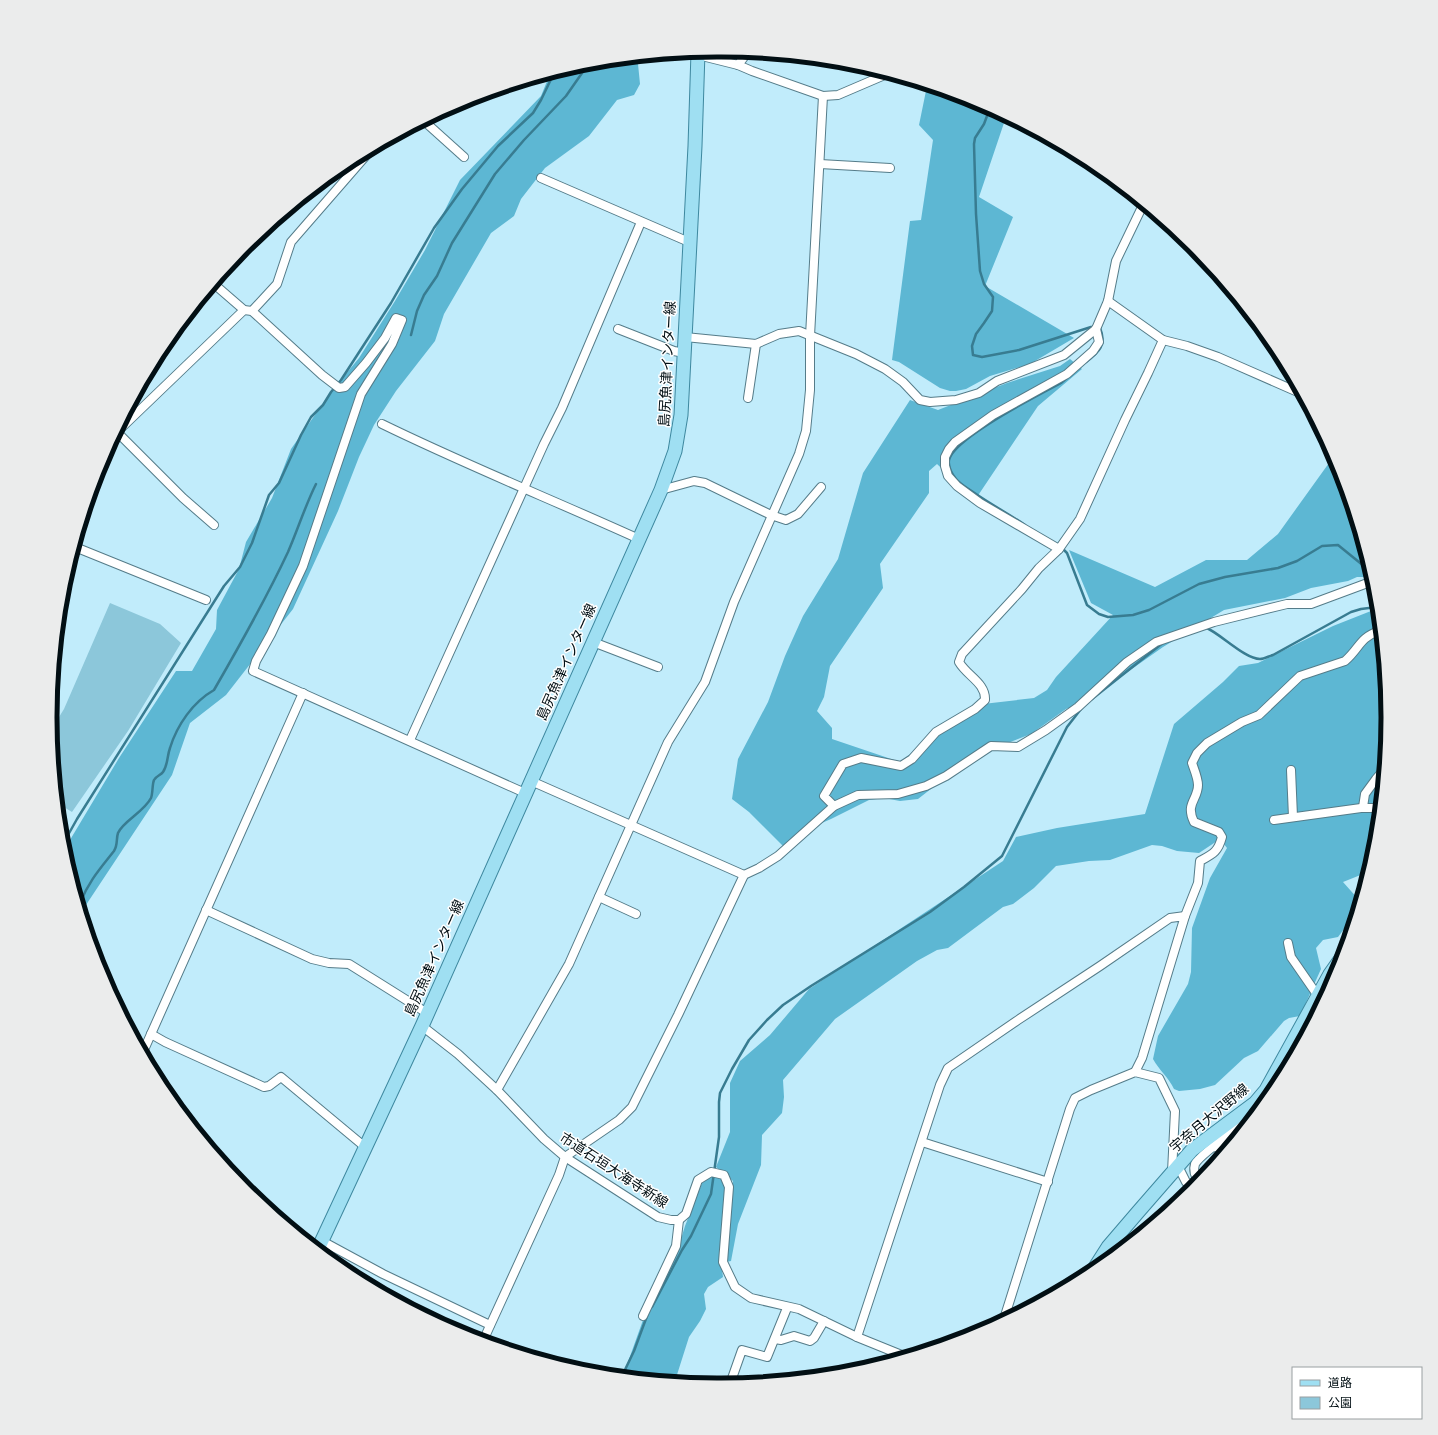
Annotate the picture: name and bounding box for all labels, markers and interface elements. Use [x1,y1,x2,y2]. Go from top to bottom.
street label: 島尻魚津インター線 [656,301,679,427]
street label: 島尻魚津インター線 [533,601,600,723]
street label: 島尻魚津インター線 [401,897,468,1019]
street label: 宇奈月大沢野線 [1166,1080,1252,1156]
street label: 市道石垣大海寺新線 [556,1129,671,1212]
legend [1292,1367,1422,1419]
text: 道路 [1328,1376,1352,1390]
text: 公園 [1328,1396,1352,1410]

